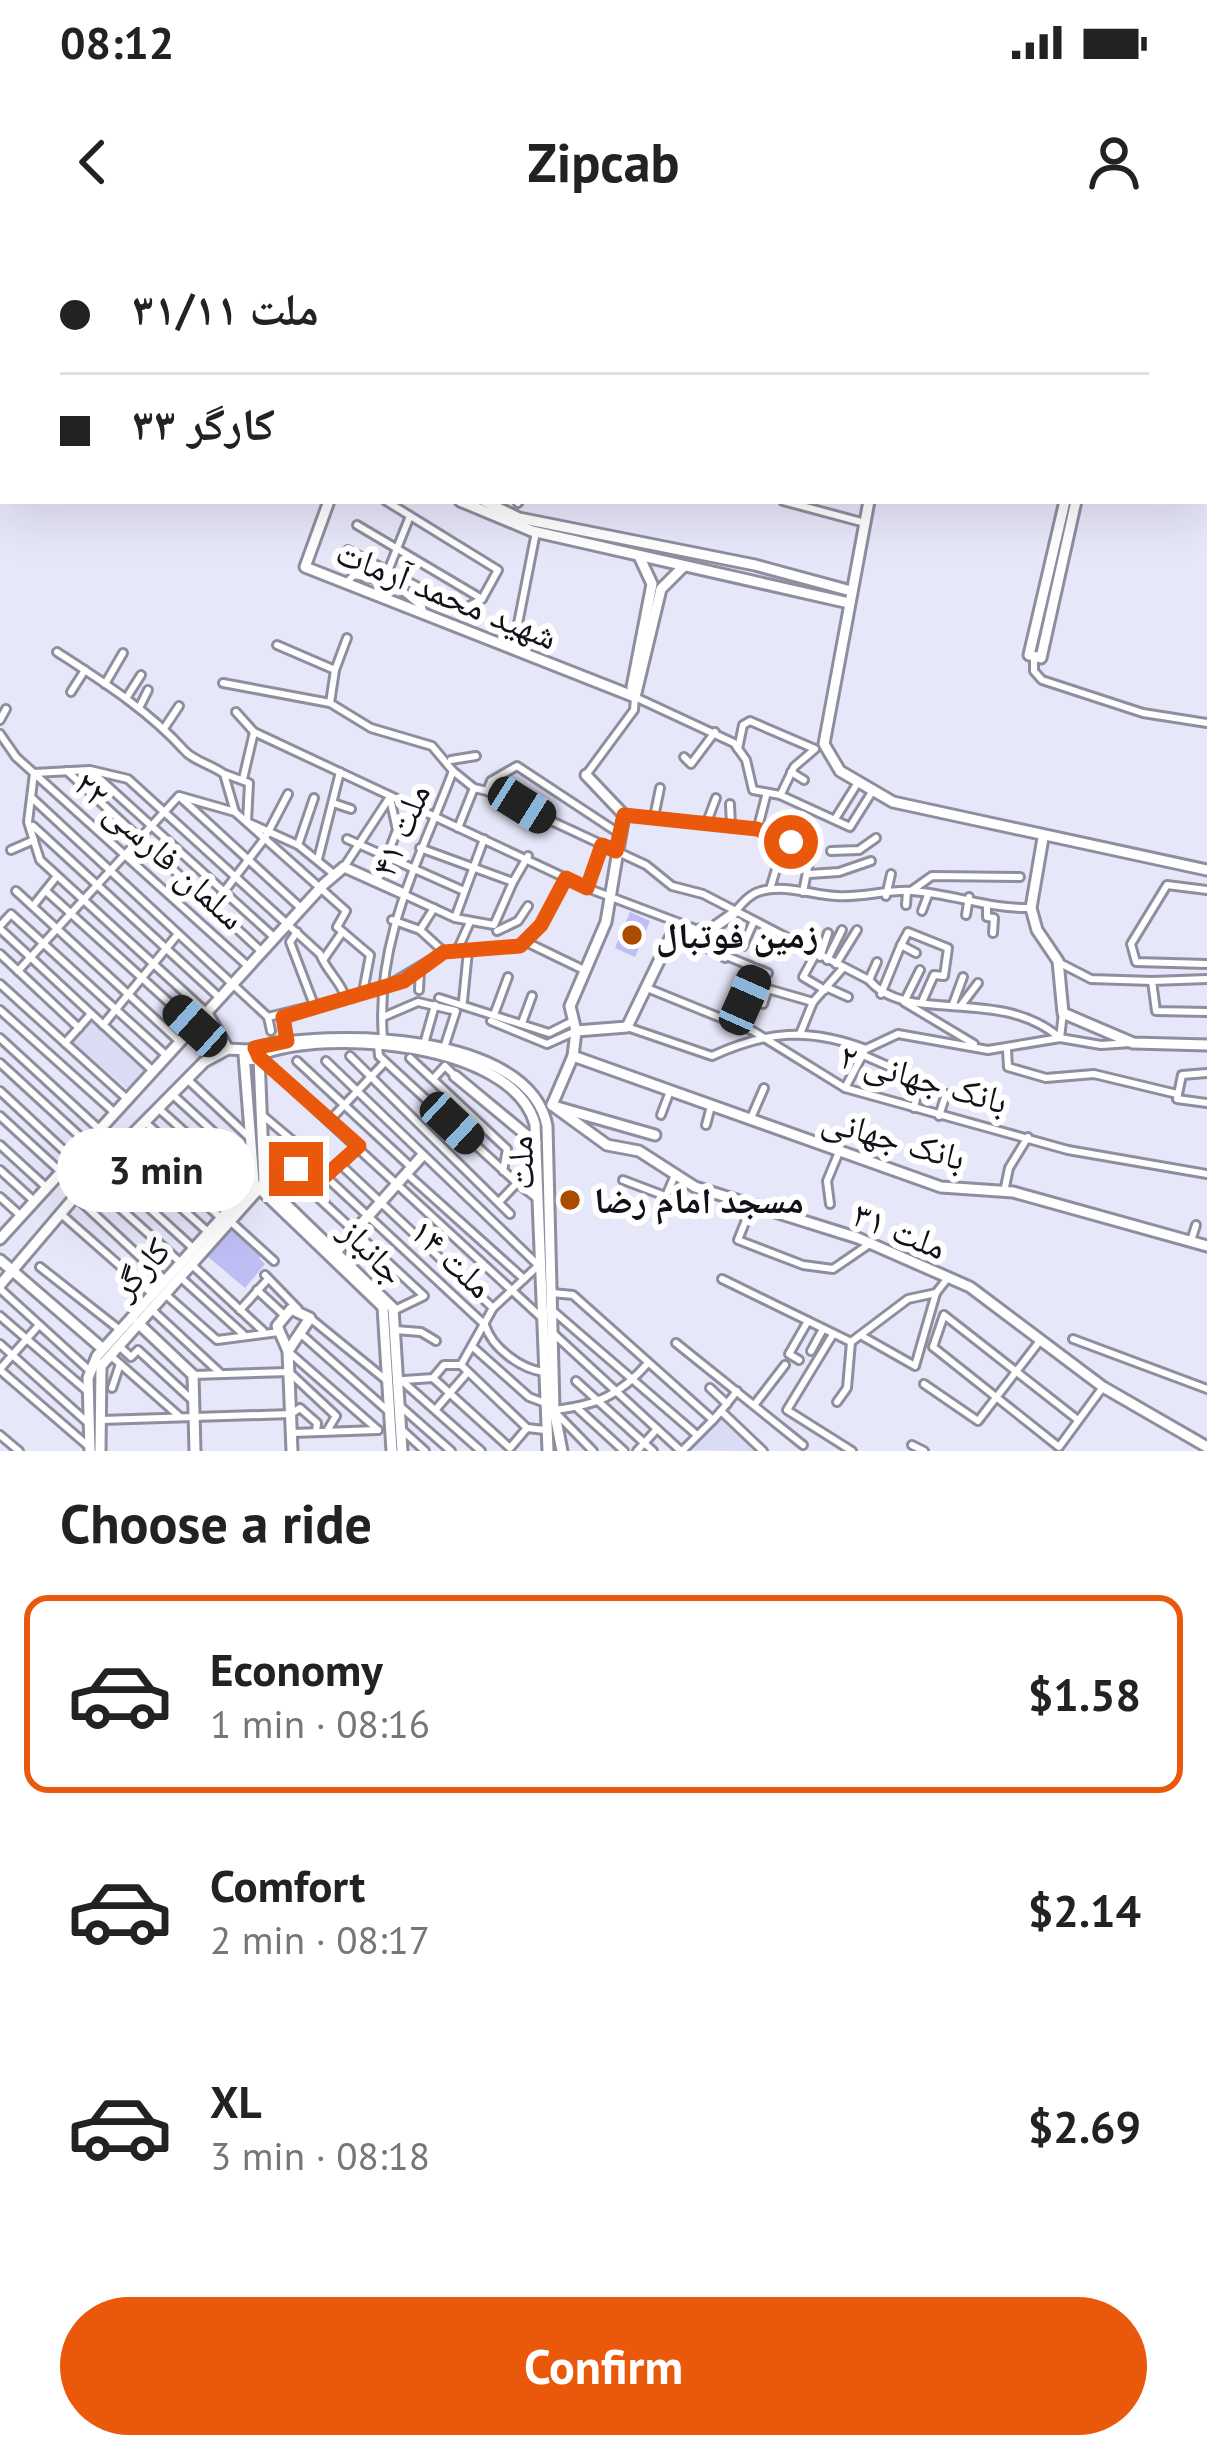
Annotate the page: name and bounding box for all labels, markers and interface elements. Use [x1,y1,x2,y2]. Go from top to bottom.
text: 08:12 [60,13,174,71]
text: Zipcab [528,127,679,197]
icon: back [60,129,126,195]
icon: person [1081,129,1147,195]
text: ملت ۳۱/۱۱ [132,279,319,337]
text: کارگر ۳۳ [132,394,275,452]
street label: شهید محمد آرمات [330,528,565,659]
street label: سلمان فارسی ۲۲ [64,760,256,939]
car [482,771,562,839]
street label: ملت ۴۱ [359,776,440,883]
route start [764,815,818,869]
place label: زمین فوتبال [656,911,818,958]
marker: زمین فوتبال [619,922,645,948]
car [714,960,776,1040]
car [156,989,234,1063]
street label: بانک جهانی ۲ [835,1031,1014,1124]
car [413,1085,491,1161]
street label: بانک جهانی [817,1095,971,1180]
callout: 3 min [56,1127,254,1211]
street label: ملت [495,1135,544,1191]
route end [269,1142,323,1196]
text: 3 min [108,1144,204,1195]
place label: مسجد امام رضا [594,1176,804,1225]
marker: مسجد امام رضا [557,1187,583,1213]
street label: ملت ۳۱ [847,1190,954,1269]
street label: جانباز [330,1206,416,1294]
street label: ملت ۱۴ [401,1208,504,1308]
street label: کارگر [99,1227,180,1309]
text: Choose a ride [60,1488,372,1558]
icon: car [66,1640,174,1748]
text: Economy [210,1640,383,1698]
text: $1.58 [1028,1665,1141,1723]
text: 1 min · 08:16 [210,1698,430,1749]
icon: car [66,1856,174,1964]
text: Comfort [210,1856,365,1914]
text: $2.14 [1028,1881,1141,1939]
text: 2 min · 08:17 [210,1914,430,1965]
icon: car [66,2072,174,2180]
text: XL [210,2072,262,2130]
text: $2.69 [1028,2097,1141,2155]
text: 3 min · 08:18 [210,2130,430,2181]
button: Confirm [60,2297,1147,2435]

